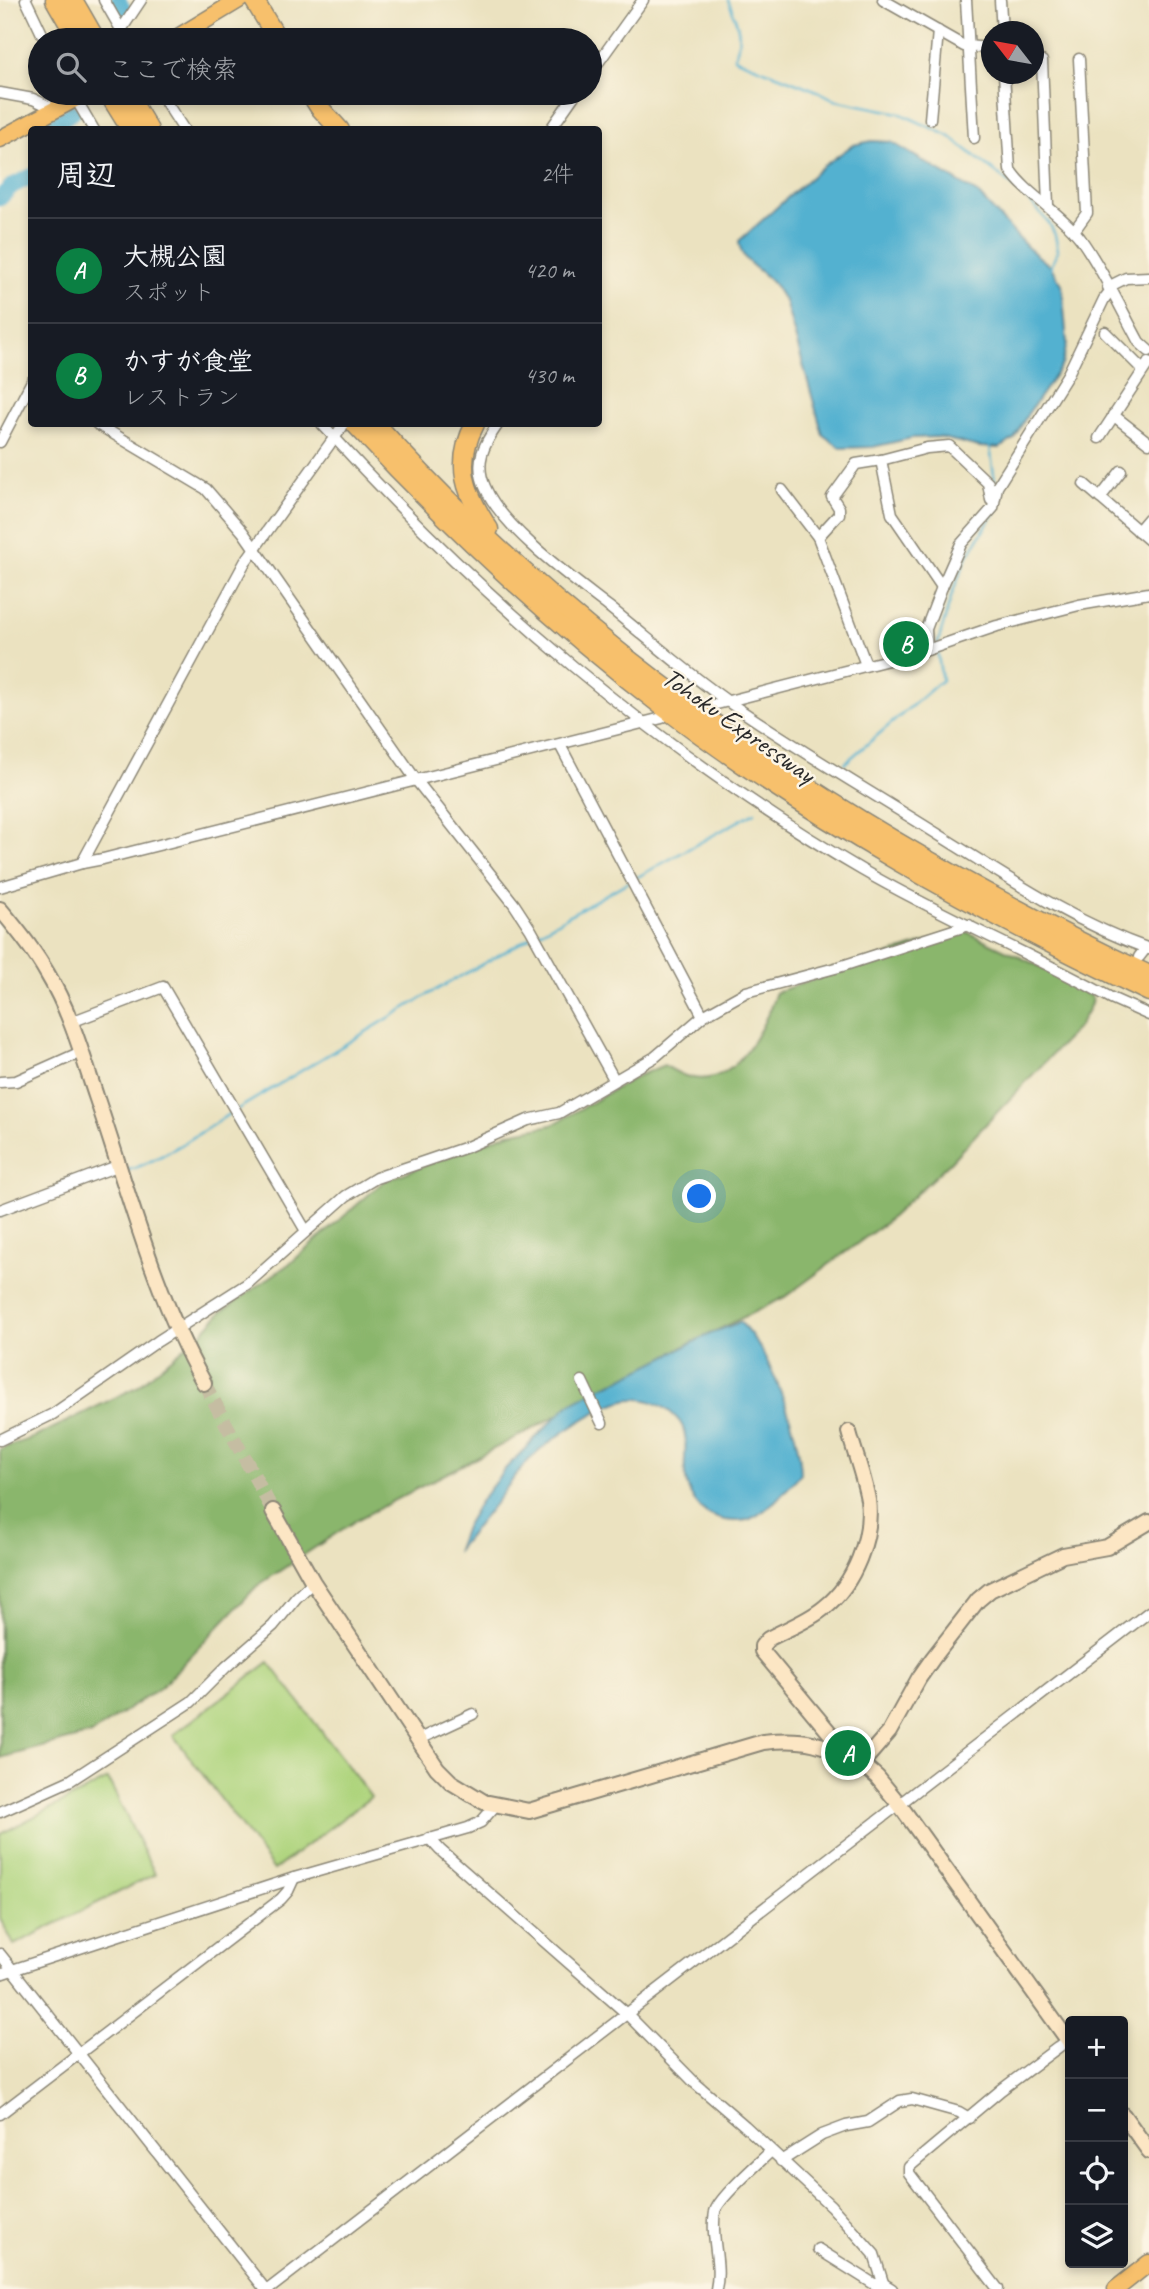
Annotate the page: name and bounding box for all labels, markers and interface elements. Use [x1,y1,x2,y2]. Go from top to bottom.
north arrow [981,21,1044,84]
search box [28,28,602,105]
icon: search [52,48,90,86]
text: ここで検索 [108,53,238,86]
text: 周辺 [56,156,116,194]
text: 2件 [541,160,574,189]
text: 大槻公園 [123,240,227,273]
text: A [73,256,85,285]
text: 420 m [525,256,574,285]
text: スポット [123,278,215,307]
text: かすが食堂 [123,345,253,378]
text: B [73,361,85,390]
text: 430 m [525,361,574,390]
text: レストラン [123,383,240,412]
pin: B [883,618,929,670]
street label: Tohoku Expressway [656,659,824,792]
your location [682,1179,716,1213]
pin: A [825,1727,871,1779]
map controls [1065,2016,1128,2268]
button: + [1065,2016,1128,2079]
button: − [1065,2079,1128,2142]
button: locate [1065,2142,1128,2205]
button: layers [1065,2205,1128,2268]

